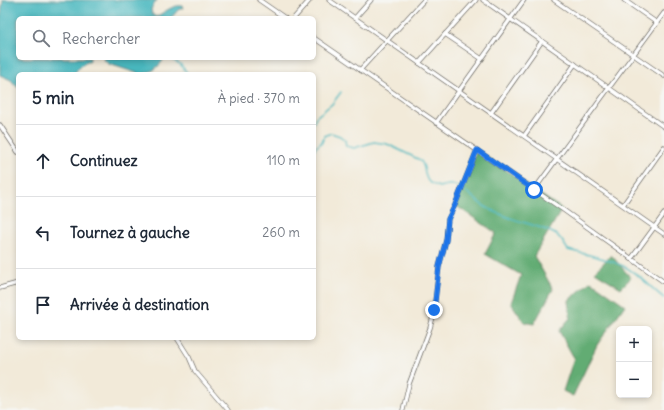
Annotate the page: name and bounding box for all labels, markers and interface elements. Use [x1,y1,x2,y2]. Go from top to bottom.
search box [16,16,316,60]
icon: search [30,27,52,49]
text: Rechercher [62,29,140,48]
text: 5 min [32,87,74,109]
text: À pied · 370 m [218,90,300,107]
icon: ahead [32,150,54,172]
text: Continuez [70,151,138,170]
text: 110 m [267,152,300,169]
route start [525,181,543,199]
icon: left [32,222,54,244]
text: Tournez à gauche [70,223,190,242]
text: 260 m [262,224,300,241]
icon: arrive [32,294,54,316]
text: Arrivée à destination [70,295,209,314]
route end [425,301,443,319]
map controls [616,326,652,398]
button: + [616,326,652,362]
button: − [616,362,652,398]

